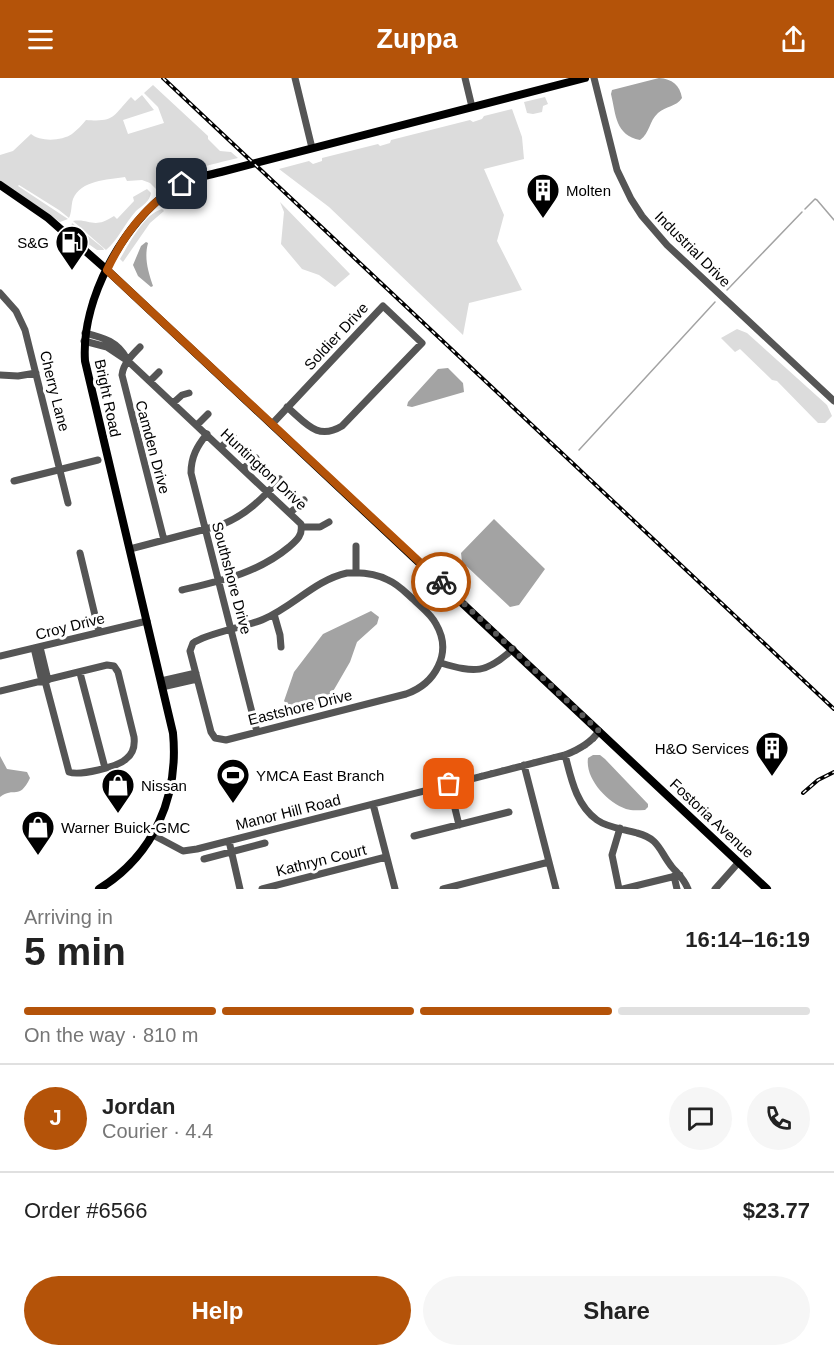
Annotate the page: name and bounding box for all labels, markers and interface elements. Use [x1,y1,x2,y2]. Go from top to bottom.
icon: menu [24,23,57,56]
icon: share [777,23,810,56]
text: Zuppa [377,24,458,54]
pin [156,158,207,209]
icon: home [165,167,198,200]
building icon: Molten [525,172,561,219]
place label: Molten [566,182,611,199]
street label: Industrial Drive [652,208,734,290]
fuel station icon: S&G [54,224,90,271]
place label: S&G [17,234,49,251]
street label: Soldier Drive [301,299,371,373]
street label: Cherry Lane [37,349,73,433]
street label: Bright Road [91,357,125,439]
street label: Camden Drive [132,398,174,496]
street label: Huntington Drive [217,425,311,513]
street label: Southshore Drive [209,520,255,636]
courier [411,552,471,612]
icon: bike [425,566,458,599]
street label: Croy Drive [34,609,106,643]
street label: Eastshore Drive [246,686,354,728]
building icon: H&O Services [754,730,790,777]
place label: H&O Services [655,740,749,757]
sports icon: YMCA East Branch [215,757,251,804]
pin [423,758,474,809]
shop icon: Nissan [100,767,136,814]
place label: YMCA East Branch [256,767,384,784]
icon: bag [432,767,465,800]
street label: Fostoria Avenue [667,775,757,861]
place label: Nissan [141,777,187,794]
street label: Manor Hill Road [234,791,342,833]
shop icon: Warner Buick-GMC [20,809,56,856]
place label: Warner Buick-GMC [61,819,191,836]
street label: Kathryn Court [274,840,369,879]
text: Arriving in [24,906,113,928]
text: 16:14–16:19 [685,927,810,952]
text: 5 min [24,930,126,973]
text: On the way · 810 m [24,1024,199,1046]
button: chat [669,1087,732,1150]
button: phone [747,1087,810,1150]
text: Jordan [102,1094,175,1119]
text: J [49,1105,62,1130]
text: Courier · 4.4 [102,1120,213,1142]
text: Order #6566 [24,1198,148,1223]
text: $23.77 [743,1198,810,1223]
button: Help [24,1276,411,1345]
button: Share [423,1276,810,1345]

